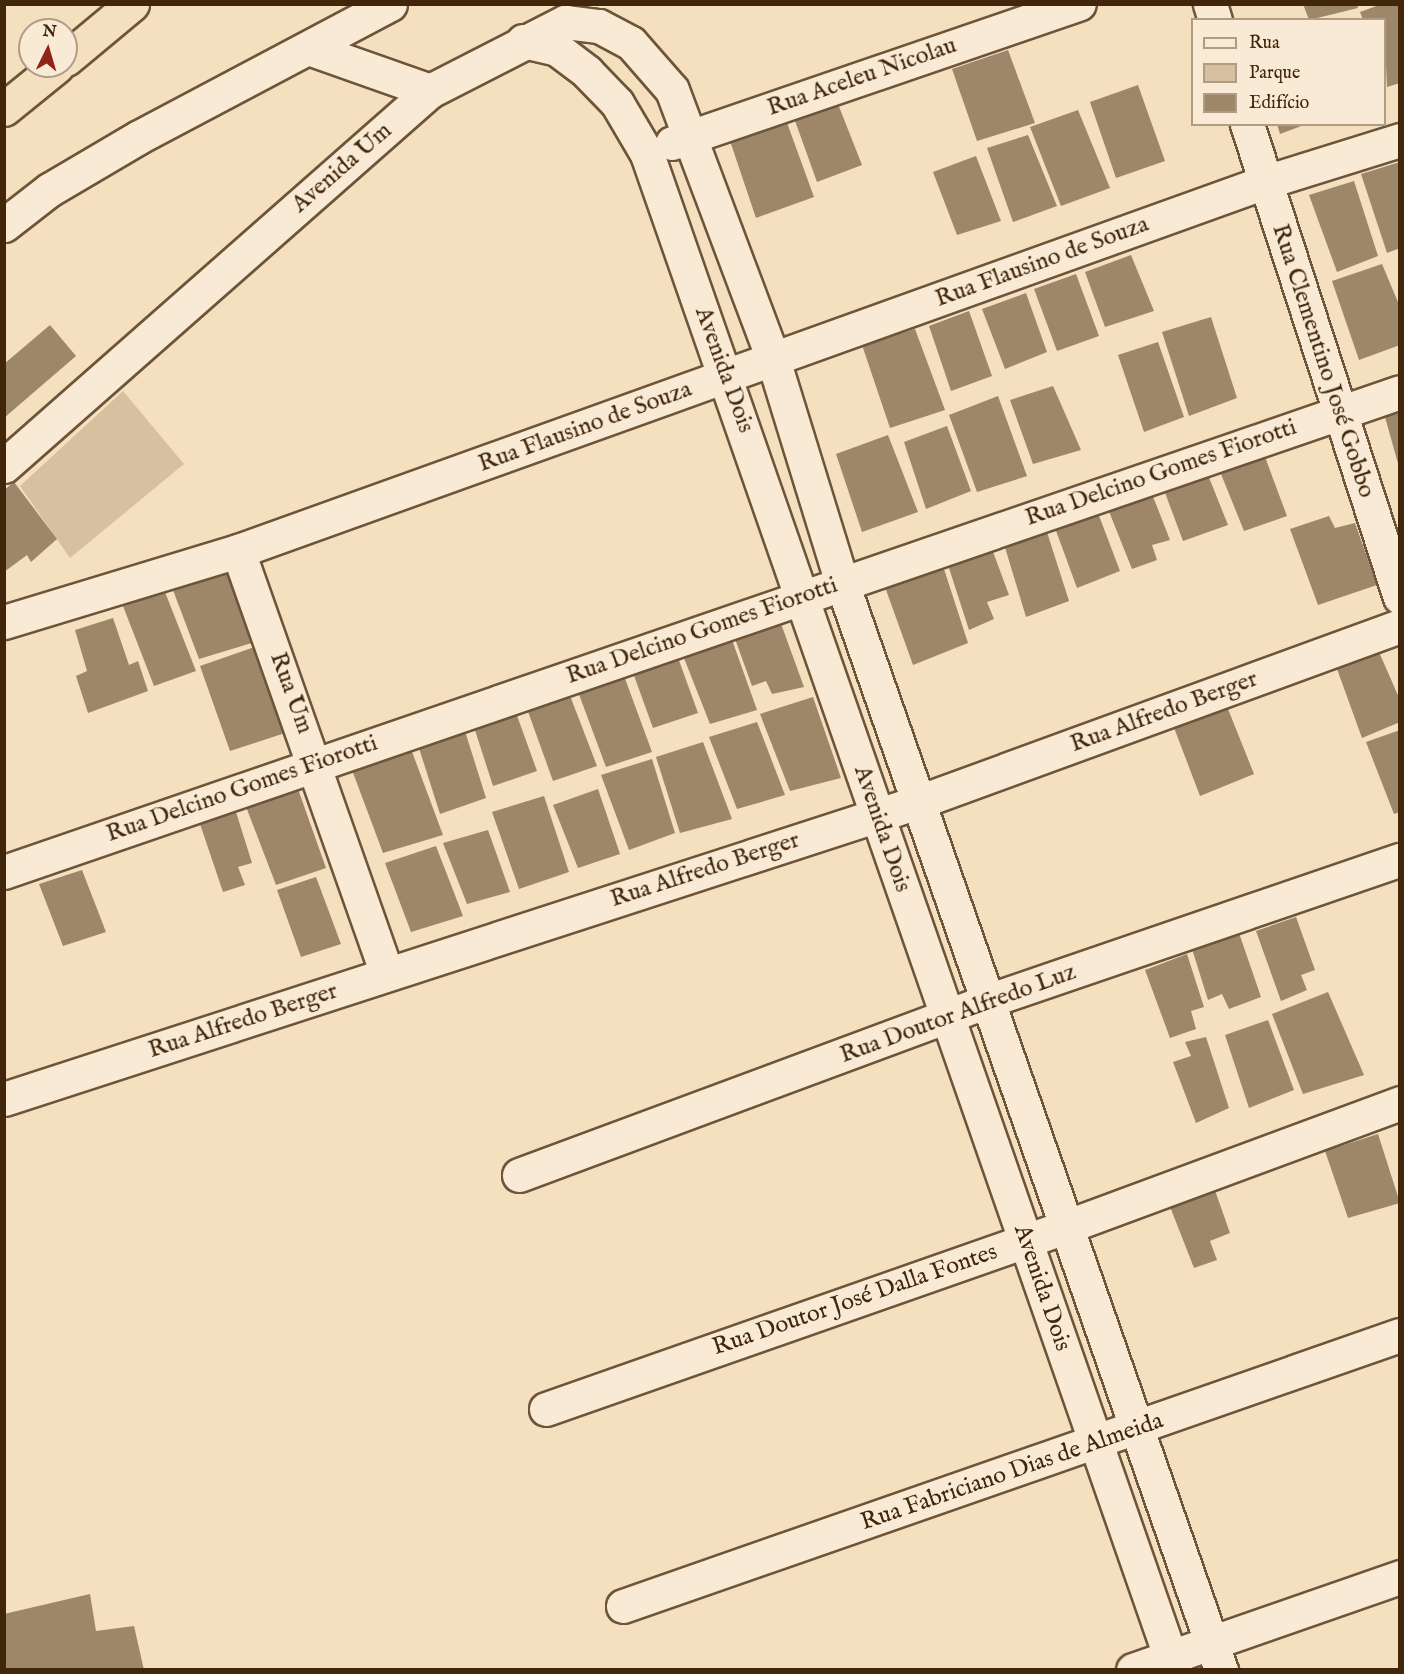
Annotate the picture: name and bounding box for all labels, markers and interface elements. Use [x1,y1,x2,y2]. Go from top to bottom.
north arrow [18,18,78,78]
legend [1191,18,1386,126]
text: N [42,21,57,43]
street label: Rua Aceleu Nicolau [764,31,960,123]
text: Rua [1249,32,1280,55]
text: Parque [1249,62,1300,85]
text: Edifício [1249,92,1309,115]
street label: Avenida Um [286,117,398,219]
street label: Rua Flausino de Souza [931,210,1153,314]
street label: Rua Clementino José Gobbo [1265,221,1381,501]
street label: Avenida Dois [688,303,760,437]
street label: Rua Flausino de Souza [474,375,696,479]
street label: Rua Delcino Gomes Fiorotti [1022,413,1300,533]
street label: Rua Delcino Gomes Fiorotti [563,571,841,691]
street label: Rua Um [263,648,319,738]
street label: Rua Alfredo Berger [1066,665,1262,759]
street label: Rua Delcino Gomes Fiorotti [103,729,381,849]
street label: Avenida Dois [847,762,917,896]
street label: Rua Alfredo Berger [607,826,803,914]
street label: Rua Doutor Alfredo Luz [836,958,1080,1070]
street label: Rua Alfredo Berger [145,977,341,1065]
street label: Avenida Dois [1007,1221,1077,1355]
street label: Rua Doutor José Dalla Fontes [709,1238,1001,1362]
street label: Rua Fabriciano Dias de Almeida [857,1407,1167,1537]

